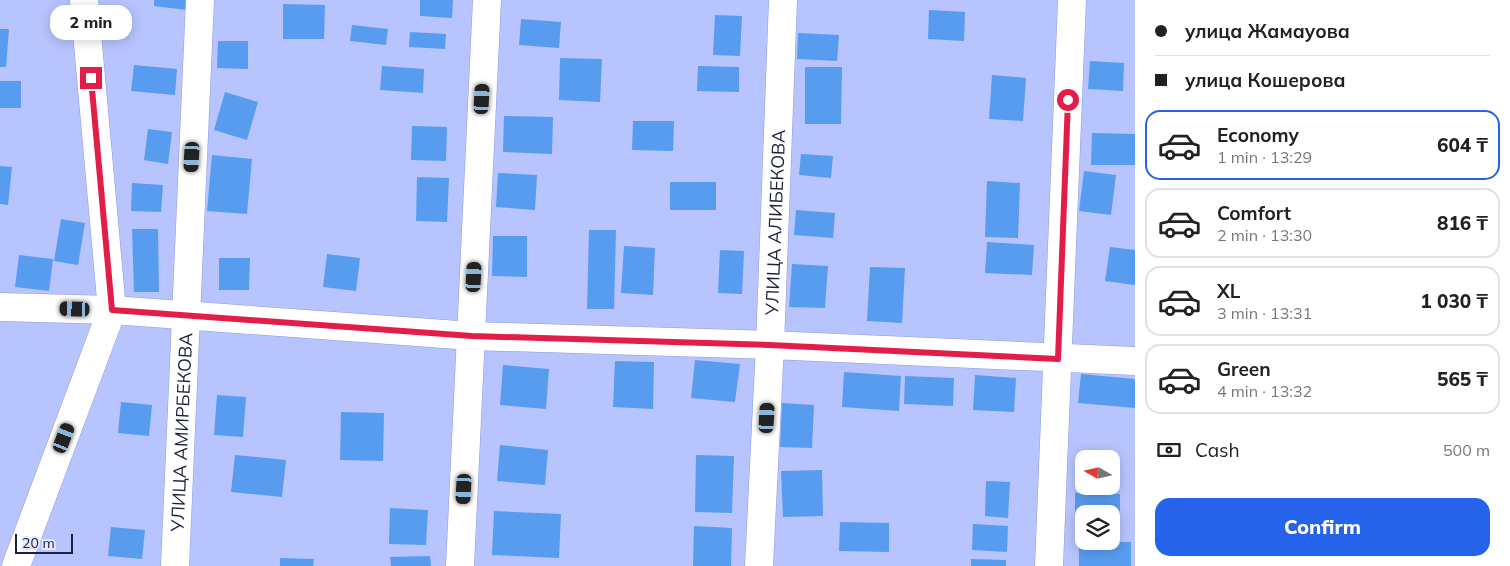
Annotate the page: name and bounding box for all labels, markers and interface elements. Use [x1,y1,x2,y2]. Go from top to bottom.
callout: 2 min [50,5,132,40]
text: 2 min [70,12,112,32]
text: улица Жамауова [1185,19,1350,43]
route end [80,67,102,89]
text: улица Кошерова [1185,68,1345,92]
car [473,84,490,114]
route start [1057,89,1079,111]
icon: car [1157,123,1202,168]
text: Economy [1217,123,1299,147]
street label: УЛИЦА АЛИБЕКОВА [760,129,790,317]
text: 604 ₸ [1437,133,1488,157]
car [183,142,200,172]
text: 1 min · 13:29 [1217,147,1312,167]
icon: car [1157,201,1202,246]
text: Comfort [1217,201,1291,225]
text: 816 ₸ [1437,211,1488,235]
text: 2 min · 13:30 [1217,225,1312,245]
car [465,262,482,292]
icon: car [1157,279,1202,324]
text: XL [1217,279,1240,303]
text: 1 030 ₸ [1420,289,1488,313]
car [59,301,90,317]
text: 3 min · 13:31 [1217,303,1312,323]
street label: УЛИЦА АМИРБЕКОВА [165,332,197,533]
icon: car [1157,357,1202,402]
text: Green [1217,357,1271,381]
text: 565 ₸ [1437,367,1488,391]
text: 4 min · 13:32 [1217,381,1312,401]
car [758,403,775,433]
car [51,421,76,455]
icon: cash [1155,436,1183,464]
text: Cash [1195,438,1240,462]
text: 500 m [1443,440,1490,460]
north arrow [1075,450,1120,495]
map controls [1075,450,1120,550]
car [455,474,472,504]
button: Confirm [1155,498,1490,556]
button: layers [1075,505,1120,550]
scale bar [15,531,72,554]
text: 20 m [22,534,55,552]

